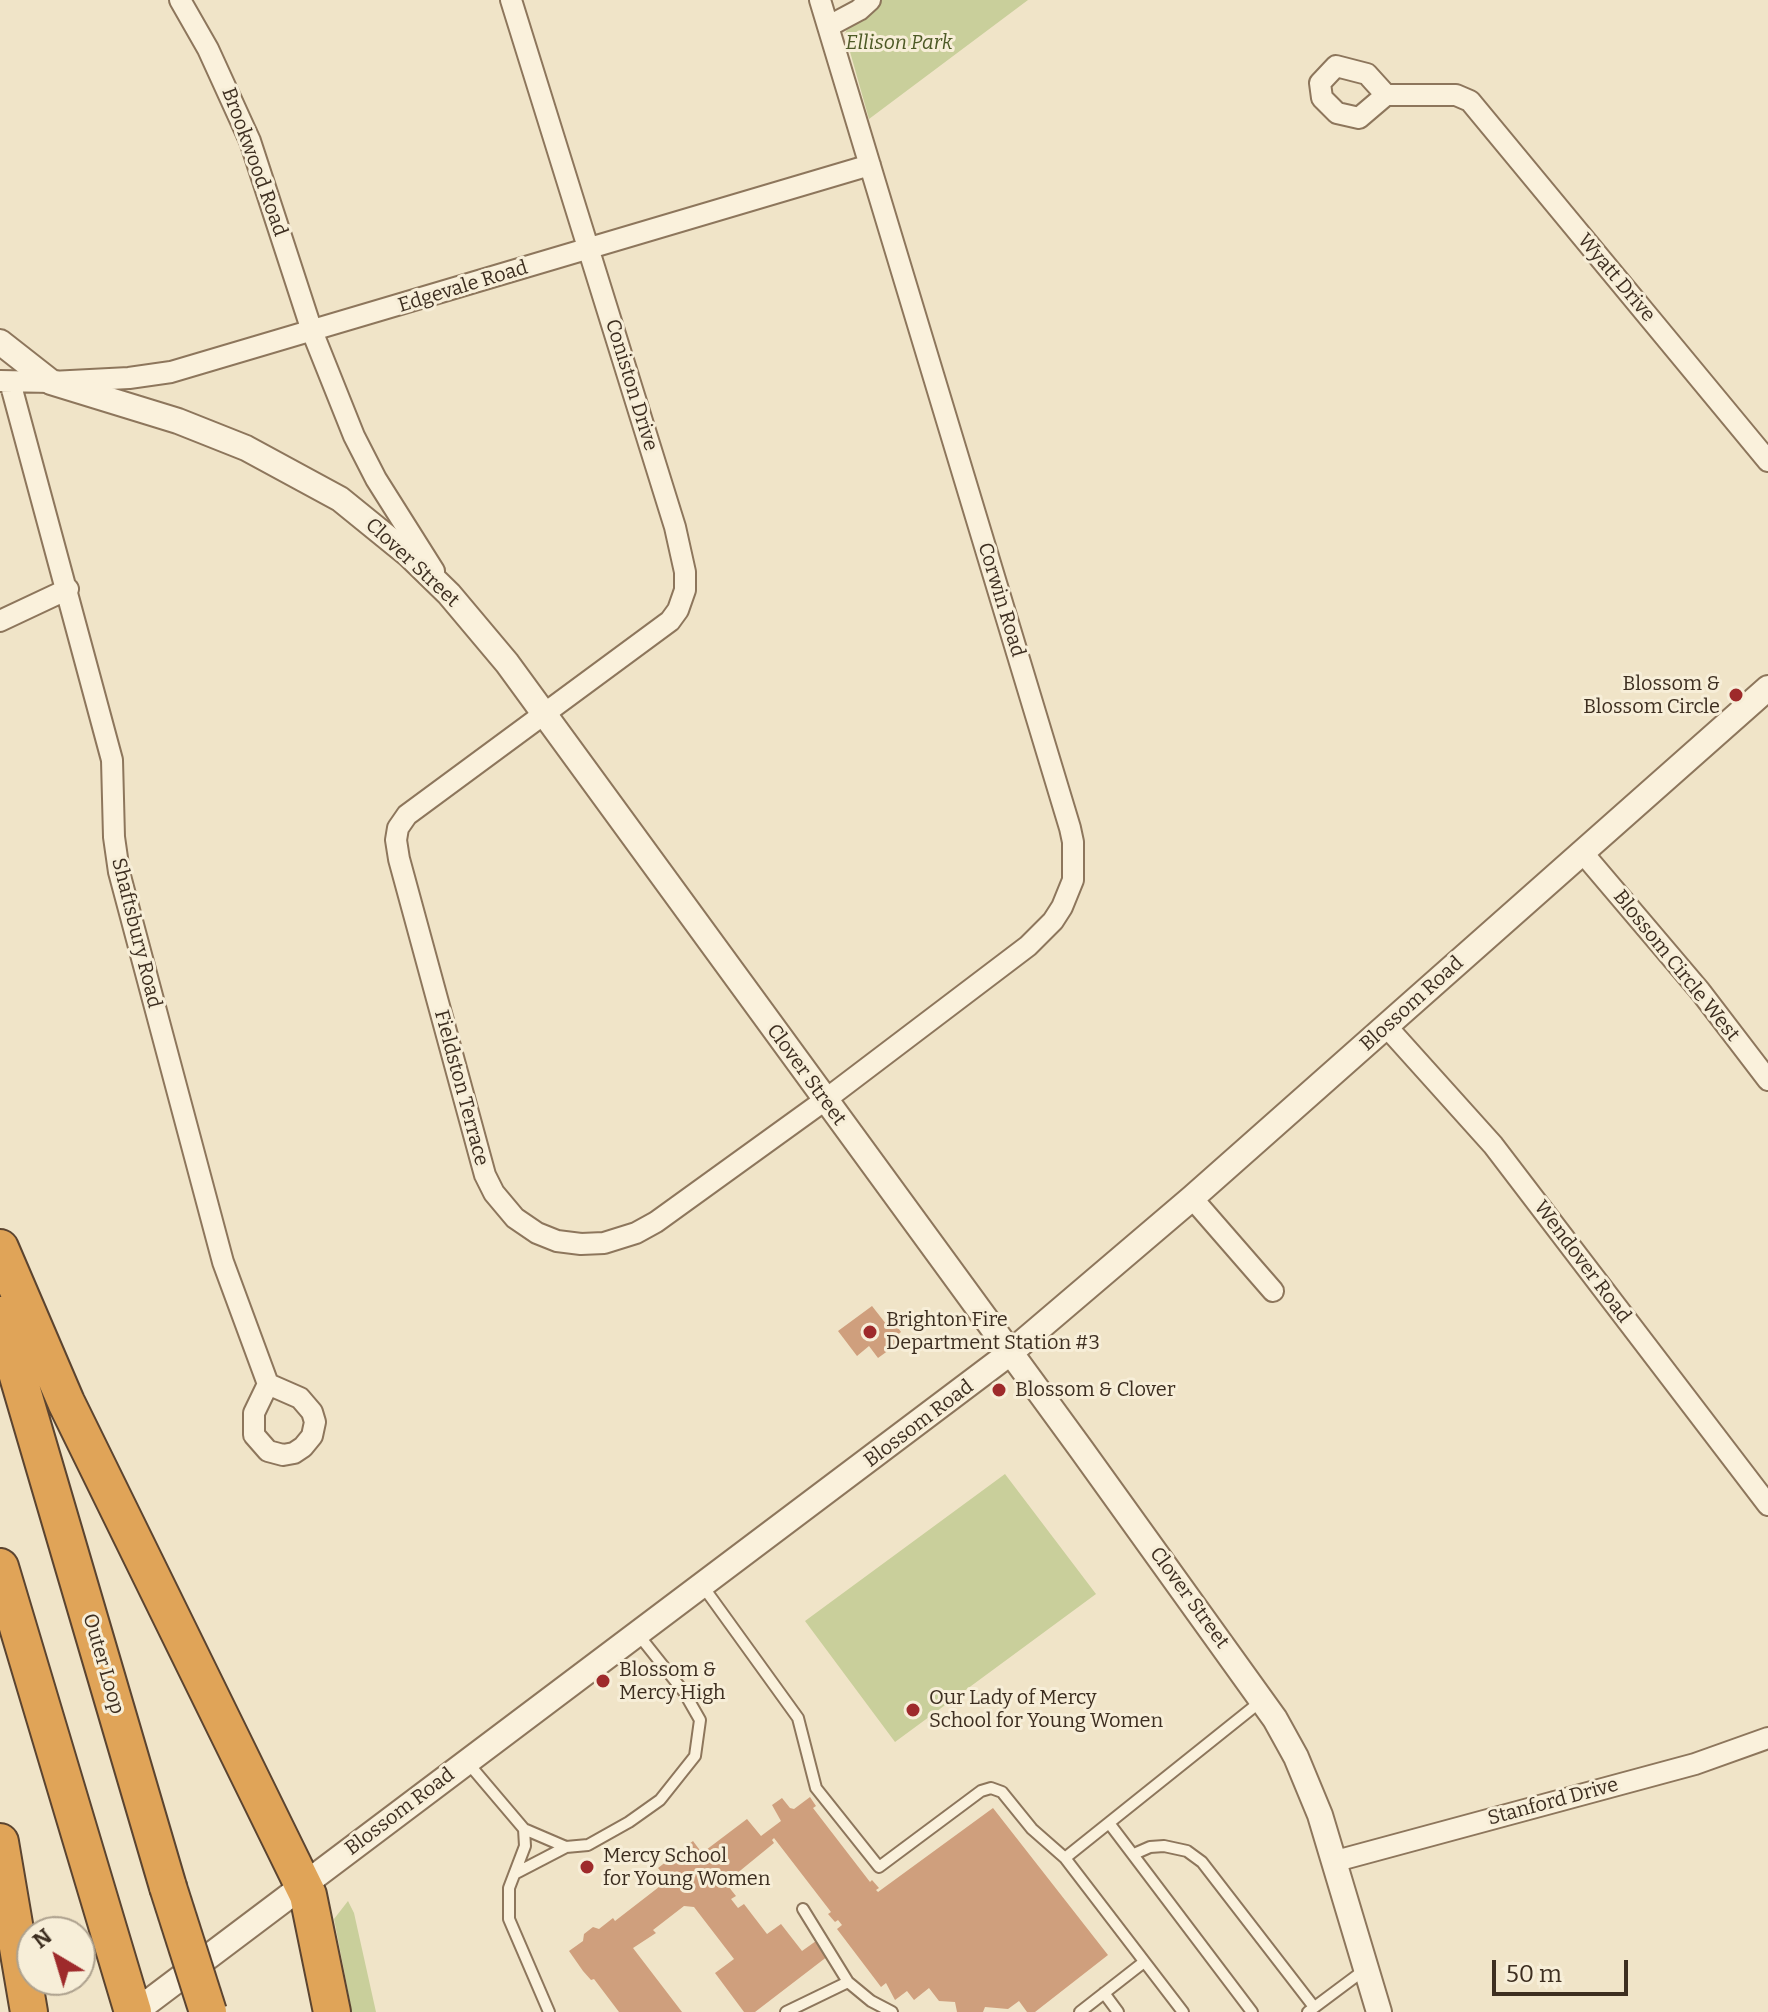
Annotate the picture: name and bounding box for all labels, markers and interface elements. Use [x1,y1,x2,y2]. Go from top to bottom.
park label: Ellison Park [845,31,953,55]
street label: Brookwood Road [216,84,292,240]
street label: Wyatt Drive [1572,229,1660,327]
street label: Edgevale Road [395,256,531,318]
street label: Coniston Drive [600,316,662,454]
street label: Clover Street [360,513,464,613]
street label: Corwin Road [972,540,1030,660]
place label: Blossom & Blossom Circle [1583,672,1720,719]
marker: Blossom & Blossom Circle [1727,686,1745,704]
street label: Shaftsbury Road [106,855,166,1011]
street label: Blossom Circle West [1608,886,1744,1046]
street label: Blossom Road [1355,951,1469,1057]
street label: Fieldston Terrace [429,1007,493,1169]
street label: Clover Street [761,1020,851,1130]
street label: Wendover Road [1528,1196,1636,1328]
place label: Brighton Fire Department Station #3 [886,1308,1100,1355]
marker: Brighton Fire Department Station #3 [861,1323,879,1341]
street label: Blossom Road [860,1375,978,1473]
place label: Blossom & Clover [1015,1378,1176,1402]
marker: Blossom & Clover [990,1381,1008,1399]
street label: Clover Street [1144,1543,1234,1653]
street label: Outer Loop [77,1611,129,1717]
place label: Blossom & Mercy High [619,1658,726,1705]
marker: Blossom & Mercy High [594,1672,612,1690]
place label: Our Lady of Mercy School for Young Women [929,1686,1163,1733]
marker: Our Lady of Mercy School for Young Women [904,1701,922,1719]
street label: Blossom Road [341,1763,459,1861]
street label: Stanford Drive [1485,1773,1621,1831]
place label: Mercy School for Young Women [603,1844,770,1891]
marker: Mercy School for Young Women [578,1858,596,1876]
north arrow [16,1916,96,1996]
text: N [27,1922,57,1954]
scale bar [1496,1944,1632,1994]
text: 50 m [1506,1960,1562,1988]

